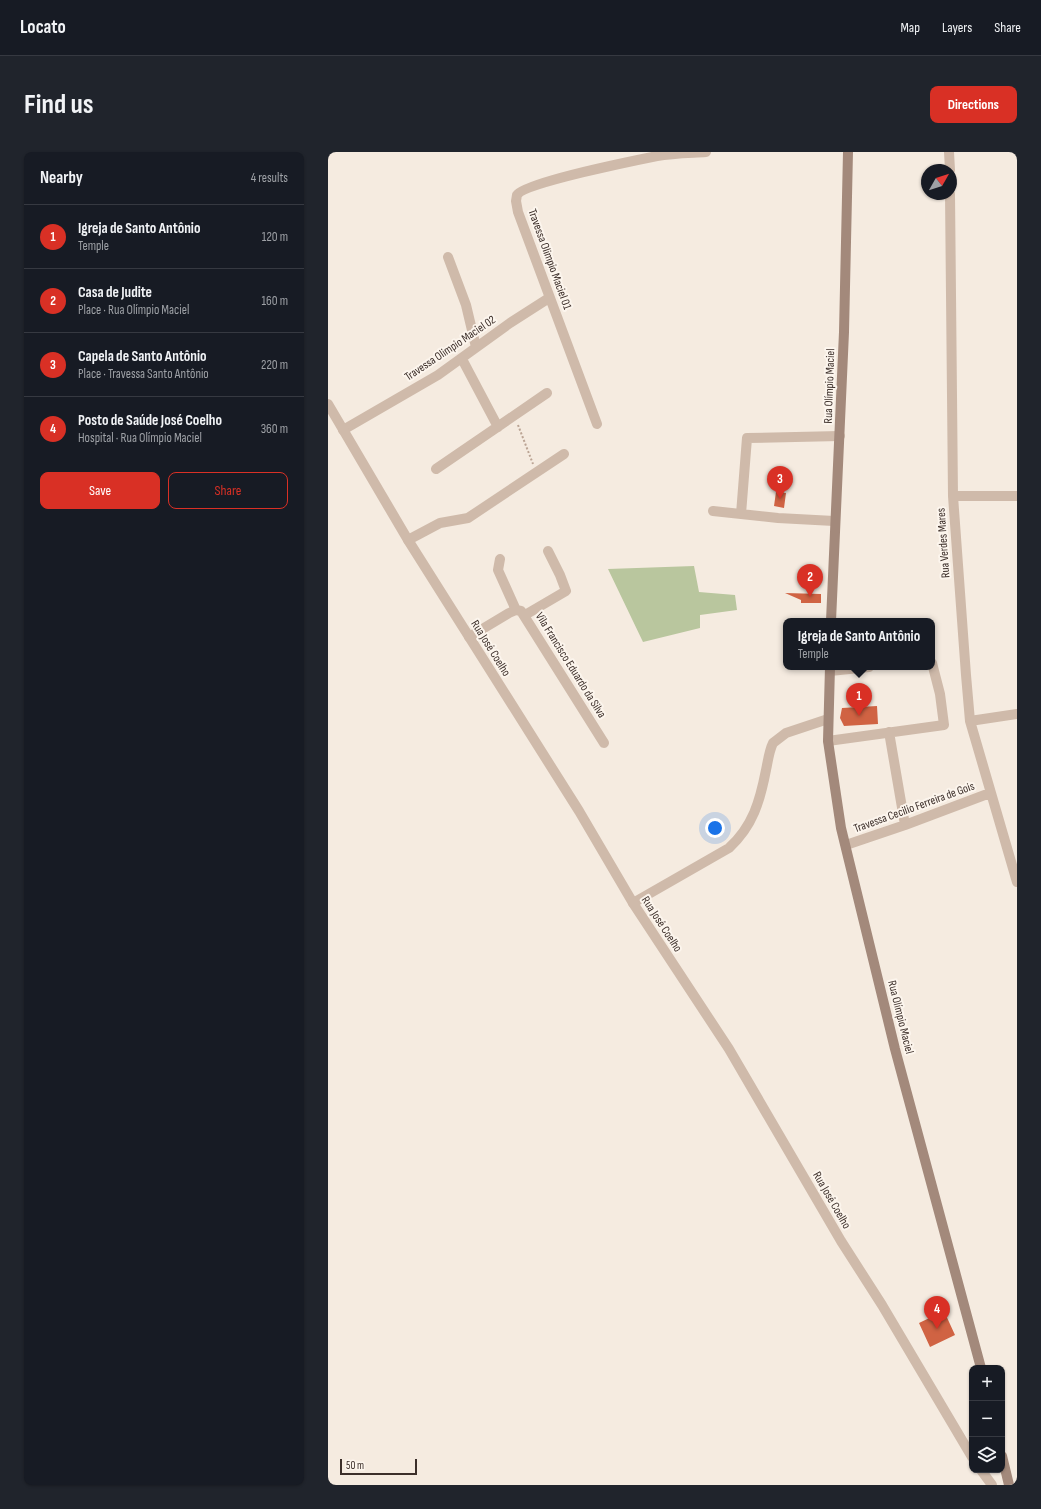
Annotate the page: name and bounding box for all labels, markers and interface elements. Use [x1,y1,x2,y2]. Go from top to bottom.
text: Locato [20,16,66,39]
text: Map [900,19,920,36]
text: Layers [942,19,972,36]
text: Share [994,19,1021,36]
button: Directions [930,86,1017,123]
text: Find us [24,88,93,121]
north arrow [921,164,957,200]
text: Nearby [40,168,83,188]
text: 4 results [251,170,288,186]
street label: Travessa Olimpio Maciel 01 [524,207,575,312]
text: Igreja de Santo Antônio [78,219,200,238]
text: 1 [50,229,56,245]
text: 120 m [262,229,288,245]
text: Temple [78,238,109,254]
text: Casa de Judite [78,283,152,302]
text: 2 [50,293,56,309]
text: 160 m [262,293,288,309]
text: Place · Rua Olímpio Maciel [78,302,189,318]
street label: Travessa Olimpio Maciel 02 [402,312,499,384]
text: Capela de Santo Antônio [78,347,207,366]
street label: Rua Olímpio Maciel [821,348,838,424]
text: 3 [50,357,56,373]
text: 220 m [261,357,288,373]
text: Place · Travessa Santo Antônio [78,366,209,382]
text: Posto de Saúde José Coelho [78,411,222,430]
text: 4 [50,421,56,437]
text: 360 m [261,421,288,437]
text: Hospital · Rua Olímpio Maciel [78,430,202,446]
pin: 3 [767,466,793,499]
button: Save [40,472,160,509]
button: Share [168,472,288,509]
street label: Rua Verdes Mares [934,507,953,579]
pin: 2 [797,564,823,597]
street label: Vila Francisco Eduardo da Silva [532,610,609,721]
street label: Rua José Coelho [467,617,514,679]
popup [783,618,935,670]
text: Igreja de Santo Antônio [798,627,920,646]
text: Temple [798,646,829,662]
pin: 1 [846,683,872,716]
street label: Travessa Cecilio Ferreira de Gois [852,779,977,836]
your location [705,818,725,838]
street label: Rua José Coelho [638,894,685,955]
street label: Rua Olímpio Maciel [884,979,917,1055]
street label: Rua José Coelho [809,1169,854,1231]
pin: 4 [924,1296,950,1329]
map controls [969,1365,1005,1473]
button: + [969,1365,1005,1401]
button: − [969,1401,1005,1437]
button: layers [969,1437,1005,1473]
scale bar [340,1457,417,1476]
text: 50 m [346,1459,364,1472]

